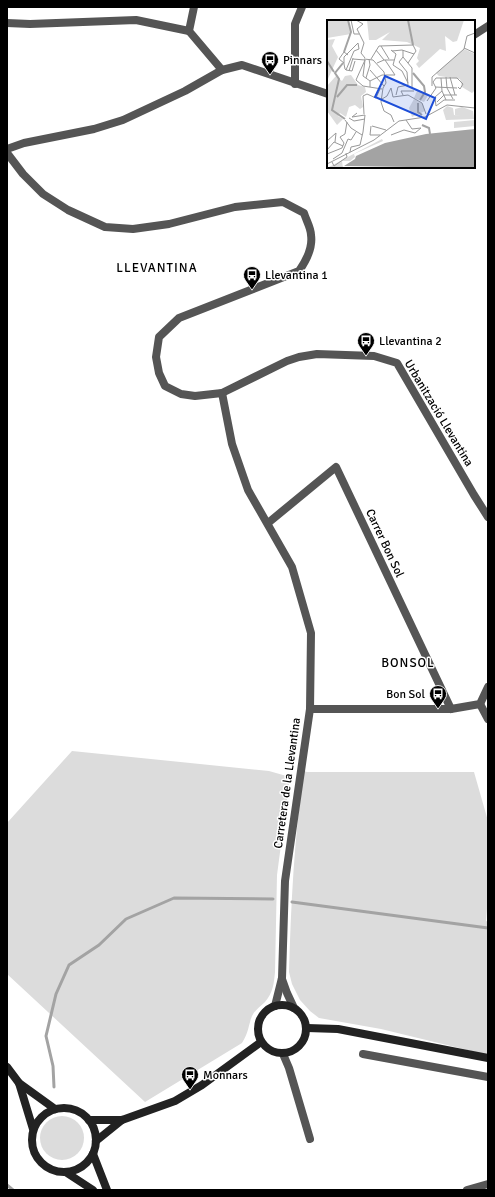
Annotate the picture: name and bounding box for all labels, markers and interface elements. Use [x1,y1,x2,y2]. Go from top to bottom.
inset map [327,20,475,168]
bus stop icon: Pinnars [260,50,280,75]
place label: Pinnars [283,53,322,68]
district label: LLEVANTINA [116,260,198,276]
bus stop icon: Llevantina 1 [242,265,262,290]
place label: Llevantina 1 [265,268,328,283]
bus stop icon: Llevantina 2 [356,331,376,356]
place label: Llevantina 2 [379,334,442,349]
street label: Urbanització Llevantina [401,357,476,469]
street label: Carrer Bon Sol [362,506,407,580]
district label: BONSOL [381,655,435,671]
bus stop icon: Bon Sol [428,684,448,709]
place label: Bon Sol [386,687,425,702]
street label: Carretera de la Llevantina [271,717,304,849]
bus stop icon: Monnars [180,1065,200,1090]
place label: Monnars [203,1068,248,1083]

